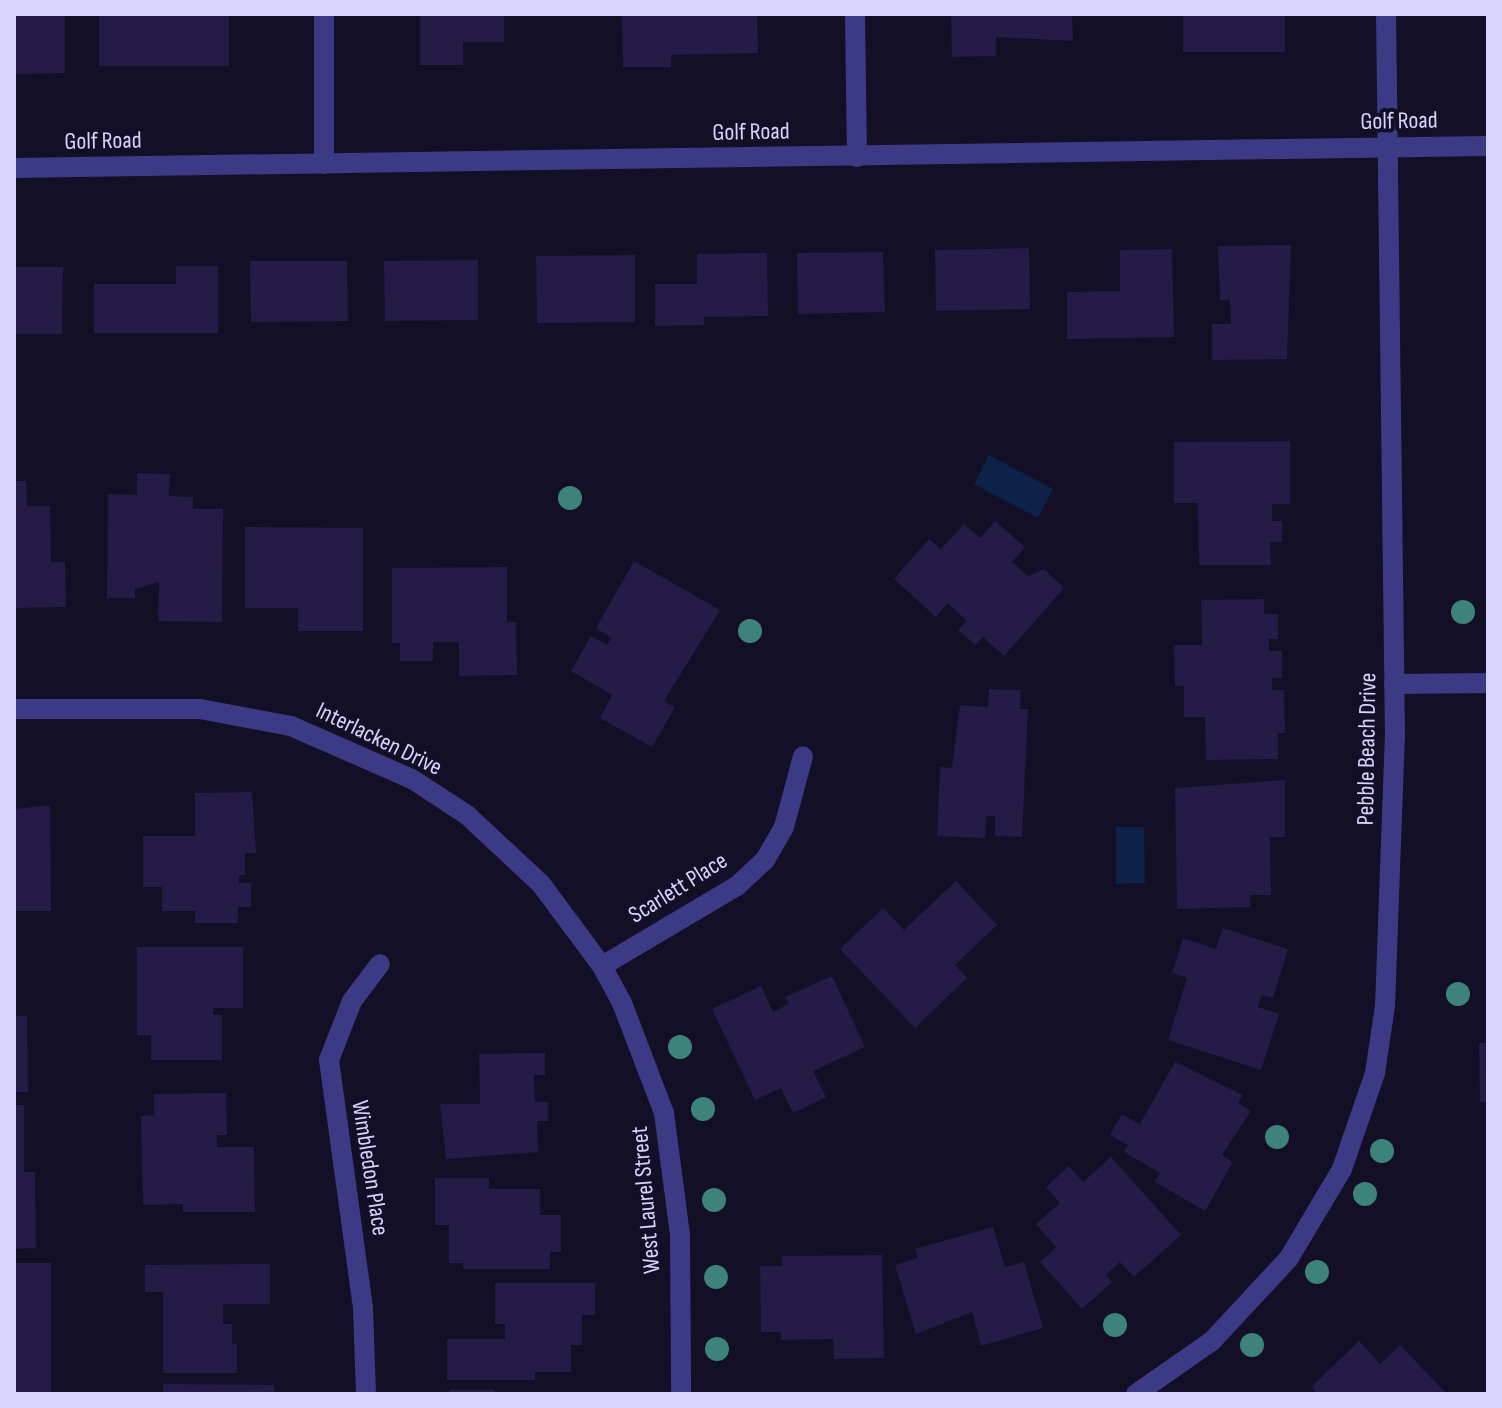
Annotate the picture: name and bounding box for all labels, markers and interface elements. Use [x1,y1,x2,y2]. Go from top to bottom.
street label: Golf Road [1360,106,1438,136]
street label: Golf Road [712,117,790,147]
street label: Golf Road [64,126,142,156]
street label: Pebble Beach Drive [1351,672,1383,826]
street label: Interlacken Drive [311,696,447,782]
street label: Scarlett Place [623,846,733,930]
street label: Wimbledon Place [345,1098,395,1238]
street label: West Laurel Street [625,1125,667,1275]

